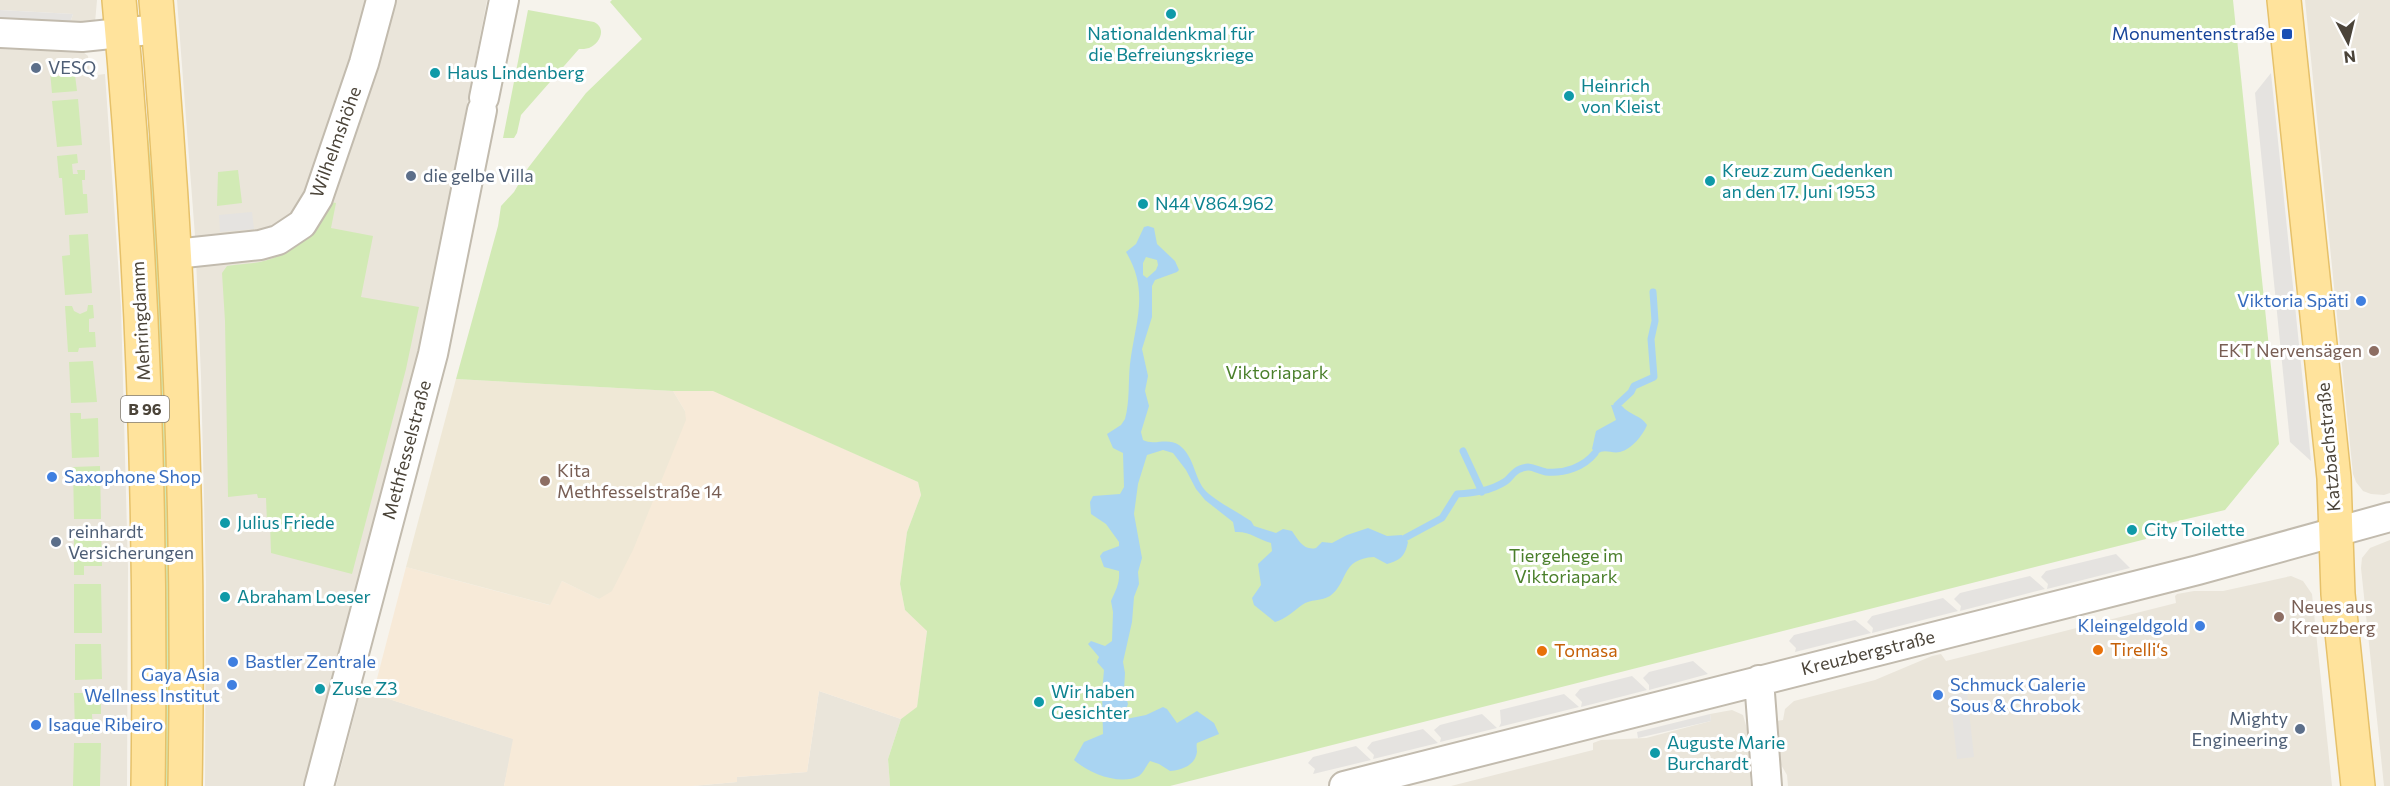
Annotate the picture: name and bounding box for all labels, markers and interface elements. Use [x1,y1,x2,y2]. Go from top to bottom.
marker: Nationaldenkmal für die Befreiungskriege [1164,7,1178,21]
north arrow [2318,12,2378,72]
place label: Nationaldenkmal für die Befreiungskriege [1087,22,1255,65]
place label: Monumentenstraße [2112,22,2275,44]
marker: Monumentenstraße [2280,27,2294,41]
text: N [2343,47,2357,68]
place label: VESQ [48,56,96,78]
marker: VESQ [29,61,43,75]
place label: Haus Lindenberg [447,61,584,83]
marker: Haus Lindenberg [428,66,442,80]
place label: Heinrich von Kleist [1581,74,1661,117]
street label: Wilhelmshöhe [305,83,365,200]
marker: Heinrich von Kleist [1562,89,1576,103]
place label: Kreuz zum Gedenken an den 17. Juni 1953 [1722,159,1893,202]
place label: die gelbe Villa [423,164,534,186]
marker: die gelbe Villa [404,169,418,183]
marker: Kreuz zum Gedenken an den 17. Juni 1953 [1703,174,1717,188]
place label: N44 V864.962 [1155,192,1274,214]
marker: N44 V864.962 [1136,197,1150,211]
street label: Mehringdamm [126,261,154,382]
place label: Viktoria Späti [2237,289,2349,311]
marker: Viktoria Späti [2354,294,2368,308]
place label: EKT Nervensägen [2218,339,2362,361]
marker: EKT Nervensägen [2367,344,2381,358]
park label: Viktoriapark [1226,361,1329,383]
street label: Methfesselstraße [377,378,435,522]
street label: Katzbachstraße [2311,382,2345,513]
road number: B 96 [121,396,169,422]
place label: Kita Methfesselstraße 14 [557,459,722,502]
place label: Saxophone Shop [64,465,201,487]
marker: Saxophone Shop [45,470,59,484]
marker: Kita Methfesselstraße 14 [538,474,552,488]
place label: Julius Friede [237,511,334,533]
marker: Julius Friede [218,516,232,530]
place label: City Toilette [2144,518,2245,540]
place label: reinhardt Versicherungen [68,520,194,563]
marker: City Toilette [2125,523,2139,537]
marker: reinhardt Versicherungen [49,535,63,549]
park label: Tiergehege im Viktoriapark [1509,544,1623,587]
place label: Abraham Loeser [237,585,371,607]
marker: Abraham Loeser [218,590,232,604]
place label: Neues aus Kreuzberg [2291,595,2376,638]
marker: Neues aus Kreuzberg [2272,610,2286,624]
place label: Kleingeldgold [2078,614,2188,636]
marker: Kleingeldgold [2193,619,2207,633]
street label: Kreuzbergstraße [1799,625,1937,679]
place label: Tirelli‘s [2110,638,2168,660]
place label: Tomasa [1554,639,1618,661]
marker: Tirelli‘s [2091,643,2105,657]
marker: Tomasa [1535,644,1549,658]
place label: Bastler Zentrale [245,650,376,672]
marker: Bastler Zentrale [226,655,240,669]
place label: Gaya Asia Wellness Institut [84,663,220,706]
place label: Schmuck Galerie Sous & Chrobok [1950,673,2086,716]
place label: Zuse Z3 [332,677,398,699]
marker: Gaya Asia Wellness Institut [225,678,239,692]
place label: Wir haben Gesichter [1051,680,1135,723]
marker: Zuse Z3 [313,682,327,696]
marker: Schmuck Galerie Sous & Chrobok [1931,688,1945,702]
marker: Wir haben Gesichter [1032,695,1046,709]
place label: Mighty Engineering [2191,707,2288,750]
place label: Isaque Ribeiro [48,713,163,735]
marker: Isaque Ribeiro [29,718,43,732]
marker: Mighty Engineering [2293,722,2307,736]
place label: Auguste Marie Burchardt [1667,731,1785,774]
marker: Auguste Marie Burchardt [1648,746,1662,760]

